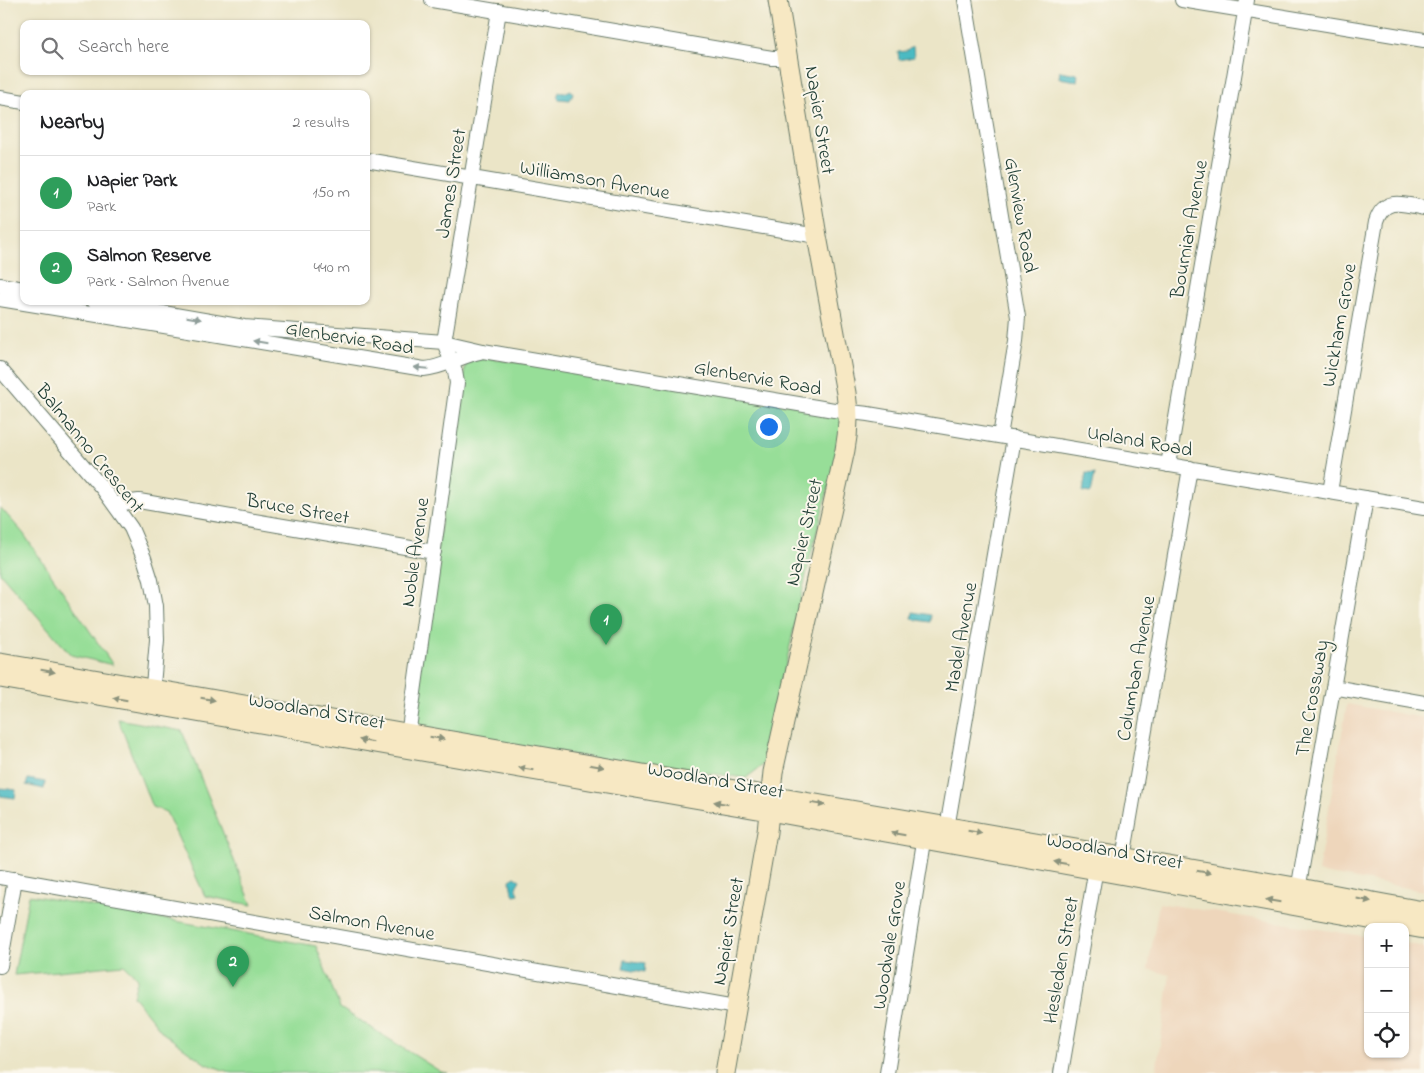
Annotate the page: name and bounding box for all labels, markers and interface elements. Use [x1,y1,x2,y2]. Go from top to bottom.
search box [20,20,370,75]
icon: search [38,34,66,62]
text: Search here [78,34,169,61]
street label: Napier Street [796,64,841,177]
text: Nearby [40,108,104,138]
text: 2 results [292,111,350,135]
street label: James Street [429,126,475,240]
street label: Williamson Avenue [517,154,672,209]
street label: Glenview Road [995,155,1044,275]
street label: Bournian Avenue [1164,158,1217,302]
text: Napier Park [87,168,177,195]
text: 1 [53,181,59,205]
text: 150 m [312,181,350,205]
text: Park [87,195,116,219]
text: Salmon Reserve [87,243,211,270]
text: 2 [52,256,60,280]
text: 440 m [313,256,350,280]
street label: Wickham Grove [1315,261,1366,389]
text: Park · Salmon Avenue [87,270,229,294]
one-way arrow [187,315,203,323]
street label: Glenbervie Road [284,315,416,364]
one-way arrow [252,338,268,346]
street label: Glenbervie Road [691,354,824,405]
one-way arrow [412,364,428,372]
street label: Balmanno Crescent [27,378,151,521]
your location [756,414,782,440]
street label: Upland Road [1085,419,1195,466]
street label: Napier Street [779,476,832,589]
street label: Bruce Street [243,487,352,534]
street label: Noble Avenue [394,496,439,609]
street label: Madel Avenue [939,580,986,695]
street label: Columban Avenue [1110,593,1165,743]
pin: 1 [590,604,622,645]
street label: The Crossway [1289,638,1338,759]
one-way arrow [40,668,56,676]
street label: Woodland Street [246,686,387,739]
one-way arrow [111,694,127,702]
one-way arrow [201,696,217,704]
one-way arrow [430,735,446,743]
one-way arrow [358,737,374,745]
street label: Woodland Street [645,755,786,808]
one-way arrow [590,762,606,770]
one-way arrow [518,765,534,773]
one-way arrow [713,798,729,806]
one-way arrow [811,801,827,809]
street label: Woodland Street [1044,826,1185,879]
one-way arrow [968,829,984,837]
one-way arrow [890,830,906,838]
one-way arrow [1053,859,1069,867]
one-way arrow [1197,868,1213,876]
street label: Napier Street [706,875,753,988]
street label: Woodvale Grove [866,879,915,1012]
street label: Hesleden Street [1037,894,1088,1026]
one-way arrow [1264,897,1280,905]
one-way arrow [1357,897,1373,905]
street label: Salmon Avenue [306,899,437,950]
map controls [1364,923,1409,1058]
button: + [1364,923,1409,968]
pin: 2 [217,946,249,987]
button: − [1364,968,1409,1013]
button: locate [1364,1013,1409,1058]

